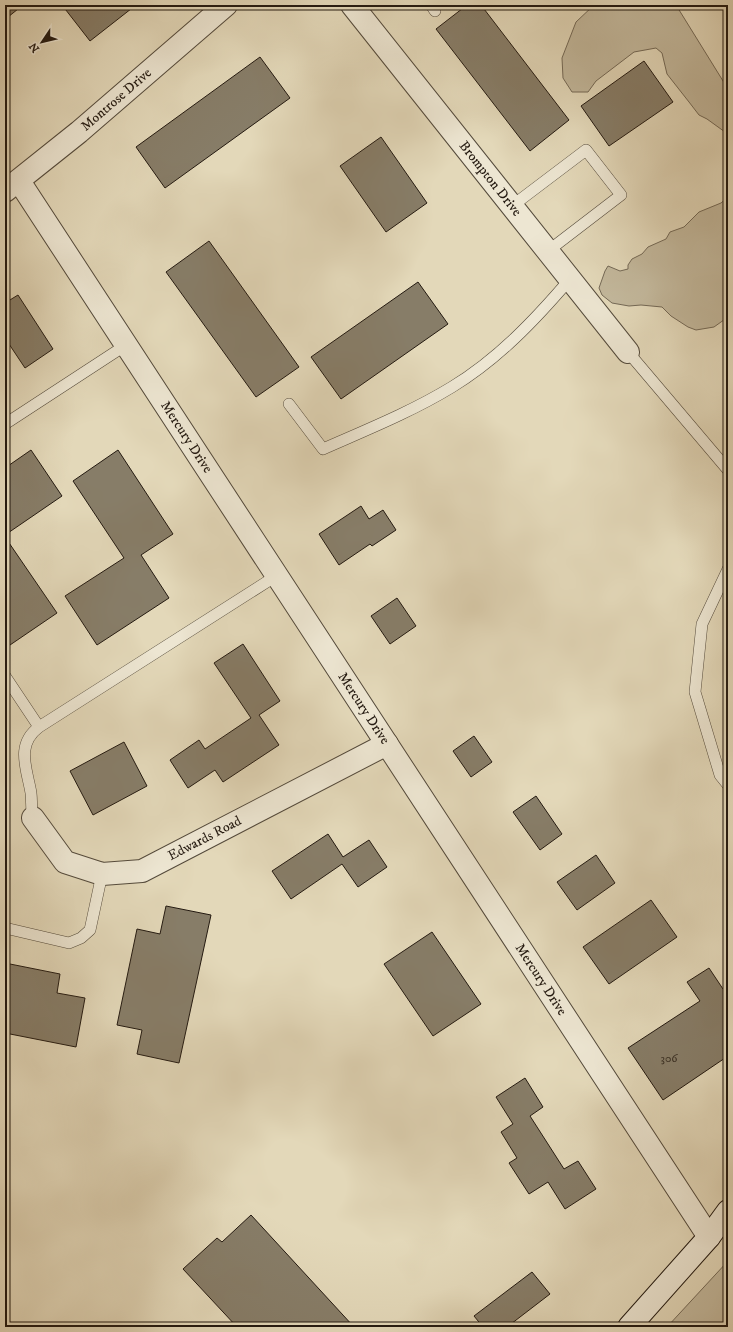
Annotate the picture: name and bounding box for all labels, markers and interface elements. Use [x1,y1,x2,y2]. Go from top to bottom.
north arrow [22,22,62,62]
text: N [26,39,43,55]
street label: Montrose Drive [77,64,156,135]
street label: Brompton Drive [455,137,526,220]
street label: Mercury Drive [156,398,217,477]
street label: Mercury Drive [334,669,394,748]
street label: Edwards Road [165,812,245,865]
street label: Mercury Drive [511,940,571,1019]
house number: 306 [660,1051,678,1066]

